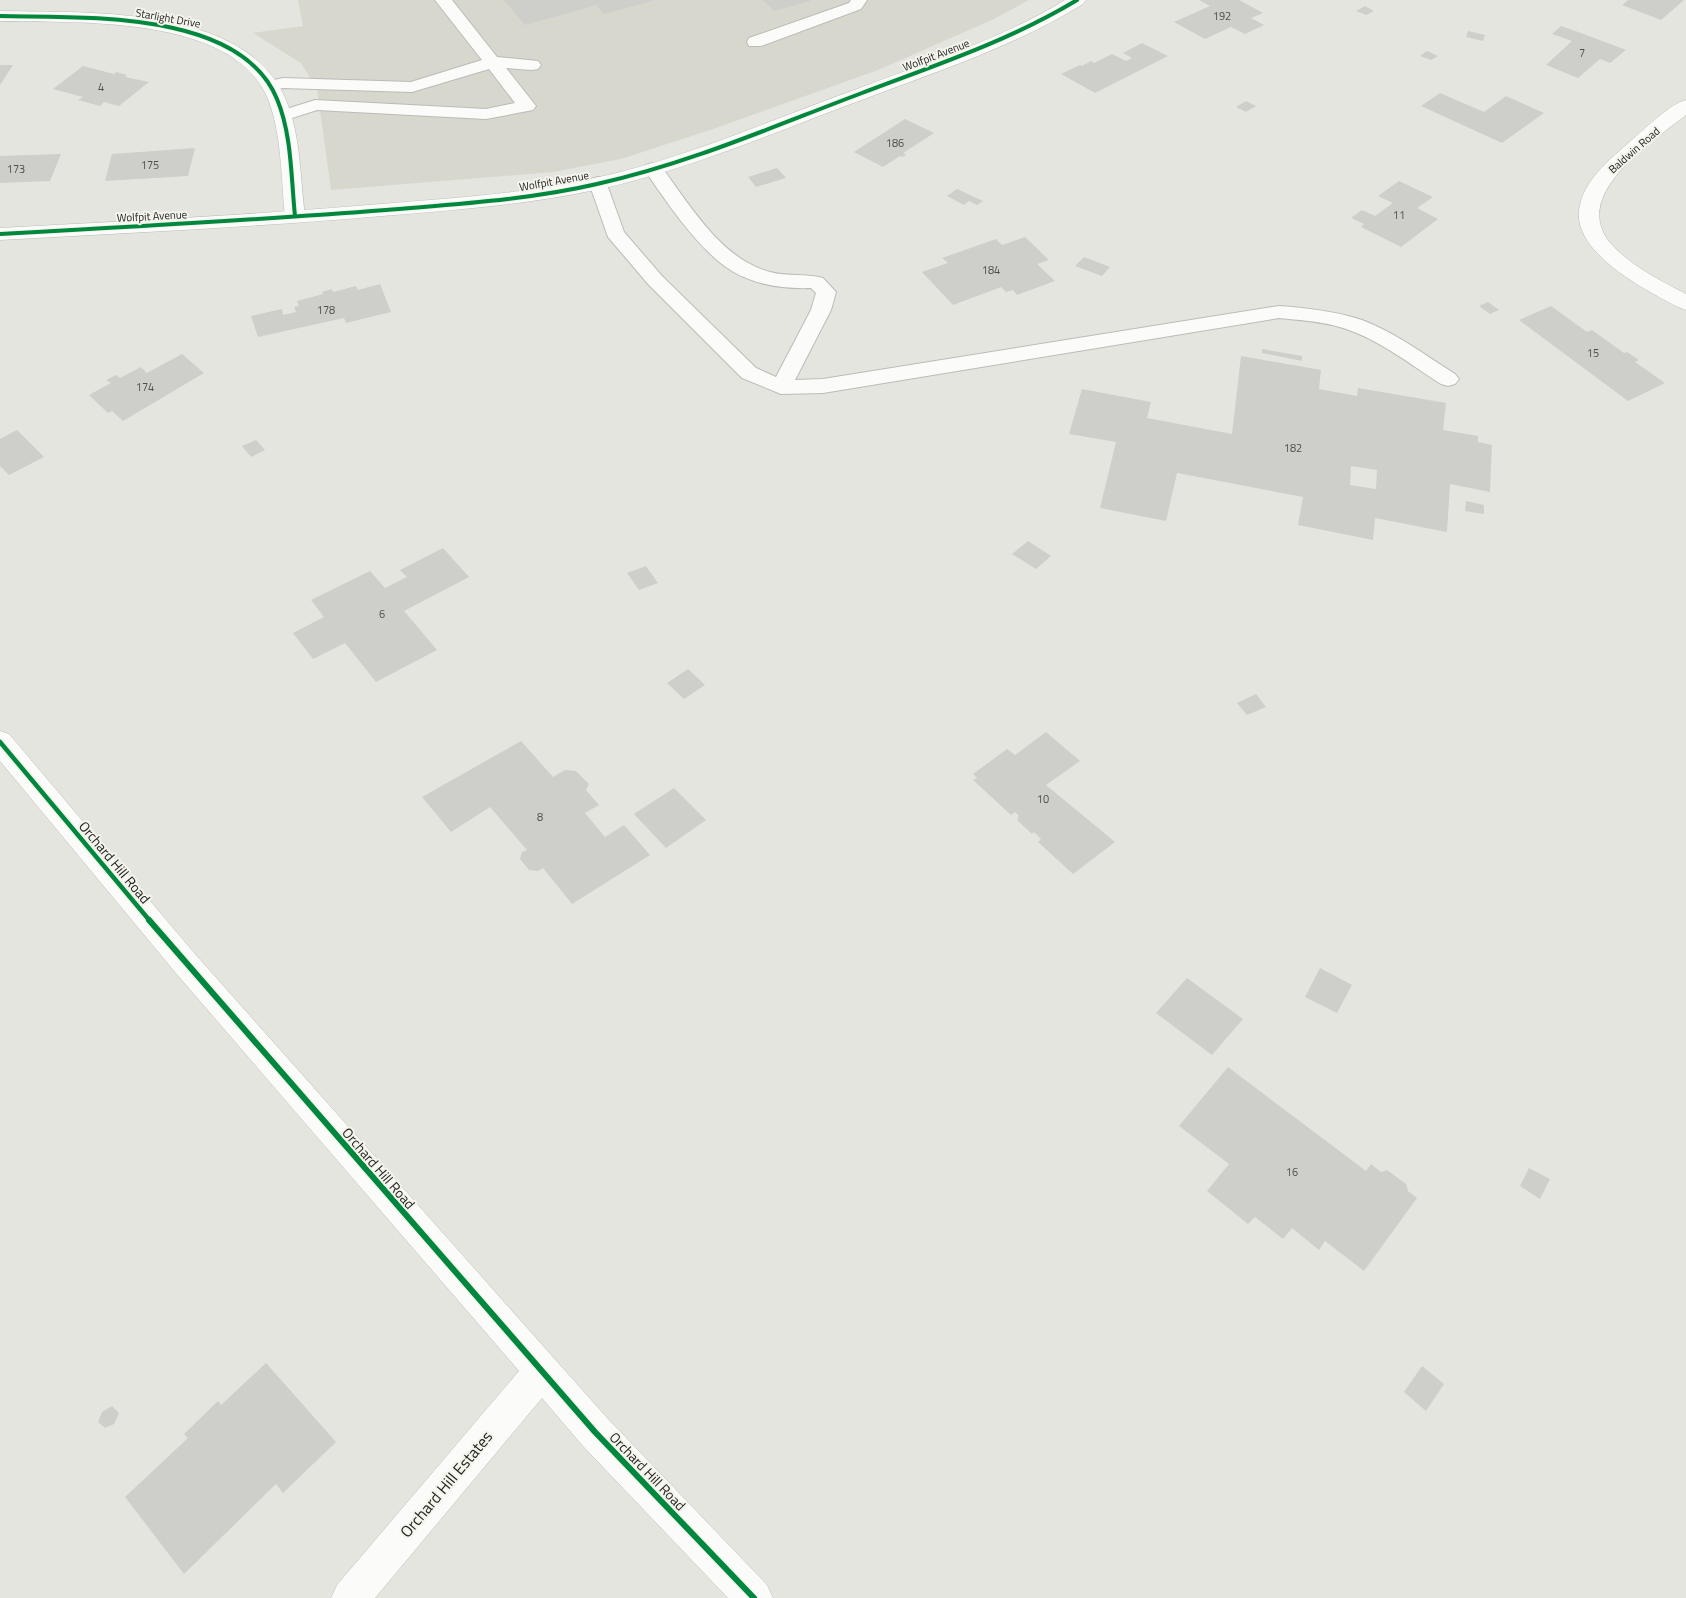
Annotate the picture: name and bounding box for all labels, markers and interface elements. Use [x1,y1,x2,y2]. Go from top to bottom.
street label: Starlight Drive [134,4,202,32]
house number: 192 [1213,8,1231,24]
street label: Wolfpit Avenue [900,35,972,75]
house number: 7 [1579,45,1585,61]
house number: 4 [98,79,104,95]
street label: Baldwin Road [1605,123,1663,177]
house number: 186 [886,135,904,151]
house number: 175 [141,157,159,173]
house number: 173 [7,161,25,177]
street label: Wolfpit Avenue [518,167,590,195]
street label: Wolfpit Avenue [116,206,188,226]
house number: 11 [1393,207,1405,223]
house number: 184 [982,262,1000,278]
house number: 178 [317,302,335,318]
house number: 15 [1587,345,1599,361]
house number: 174 [136,379,154,395]
house number: 182 [1284,440,1302,456]
house number: 6 [379,606,385,622]
house number: 10 [1037,791,1049,807]
house number: 8 [537,809,543,825]
street label: Orchard Hill Road [74,816,156,908]
street label: Orchard Hill Road [338,1123,420,1213]
house number: 16 [1286,1164,1298,1180]
street label: Orchard Hill Estates [394,1425,498,1543]
street label: Orchard Hill Road [605,1427,691,1515]

